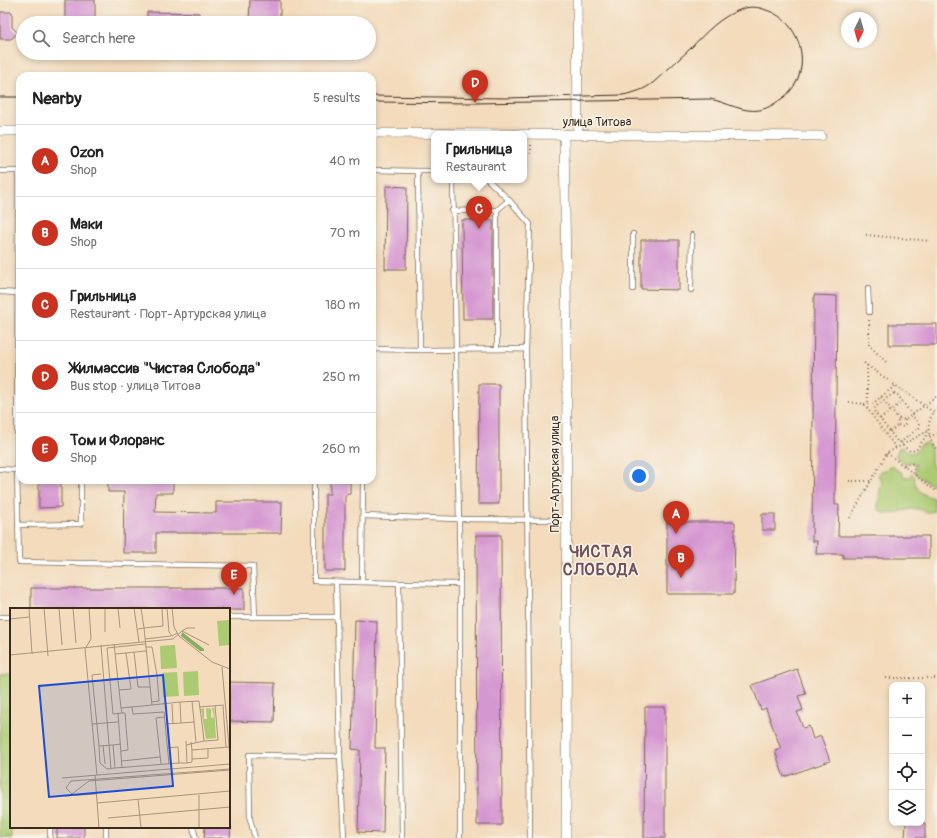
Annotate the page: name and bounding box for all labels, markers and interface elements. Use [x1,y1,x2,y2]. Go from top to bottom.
north arrow [841,12,877,48]
search box [16,16,376,60]
icon: search [30,27,52,49]
text: Search here [62,29,135,48]
pin: D [462,70,488,103]
text: Nearby [32,88,81,109]
text: 5 results [313,90,360,106]
street label: улица Титова [562,115,632,130]
popup [431,131,527,183]
text: Грильница [446,140,512,159]
text: Ozon [70,143,104,162]
text: A [41,153,49,169]
text: 40 m [329,153,360,169]
text: Restaurant [446,159,506,175]
text: Shop [70,162,97,178]
pin: C [466,196,492,229]
text: Маки [70,215,102,234]
text: B [41,225,49,241]
text: 70 m [330,225,360,241]
text: Shop [70,234,97,250]
text: Грильница [70,287,136,306]
text: C [41,297,49,313]
text: 180 m [325,297,360,313]
text: Restaurant · Порт-Артурская улица [70,306,266,322]
text: Жилмассив "Чистая Слобода" [70,359,261,378]
text: D [41,369,49,385]
text: 250 m [322,369,360,385]
text: Bus stop · улица Титова [70,378,201,394]
street label: Порт-Артурская улица [548,415,563,532]
text: Том и Флоранс [70,431,165,450]
text: E [42,441,48,457]
text: 260 m [322,441,360,457]
text: Shop [70,450,97,466]
your location [629,466,649,486]
pin: A [663,501,689,534]
district label: ЧИСТАЯ СЛОБОДА [563,542,639,580]
pin: B [668,545,694,578]
pin: E [221,562,247,595]
inset map [10,608,230,828]
map controls [889,682,925,826]
button: + [889,682,925,718]
button: − [889,718,925,754]
button: locate [889,754,925,790]
button: layers [889,790,925,826]

